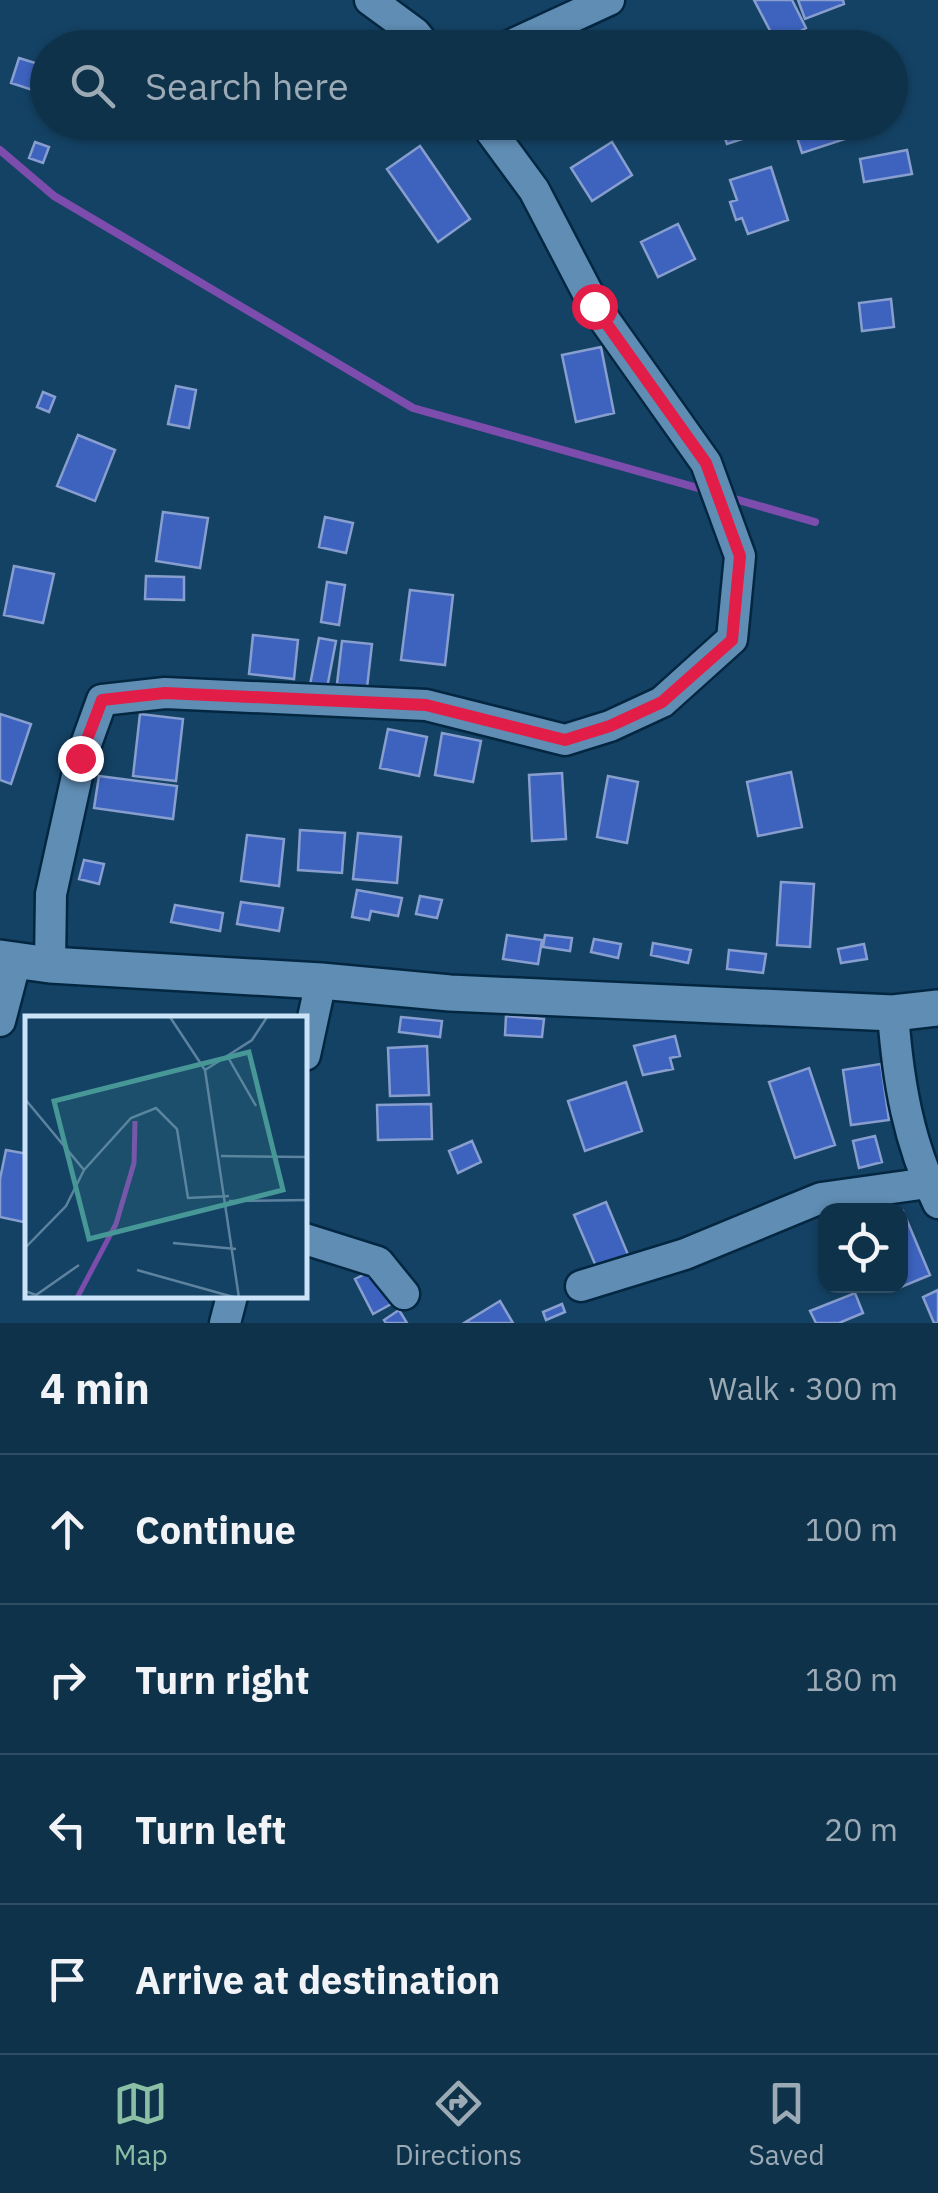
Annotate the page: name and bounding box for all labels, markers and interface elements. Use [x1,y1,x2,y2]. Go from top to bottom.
search box [30,30,908,140]
icon: search [65,58,120,113]
text: Search here [145,61,349,110]
route start [572,284,618,330]
route end [58,736,104,782]
inset map [25,1016,308,1298]
map controls [818,1203,908,1293]
button: locate [818,1203,908,1293]
text: 4 min [40,1361,150,1416]
text: Walk · 300 m [709,1367,898,1409]
icon: ahead [40,1502,95,1557]
text: Continue [135,1505,296,1554]
text: 100 m [805,1508,898,1550]
icon: right [40,1652,95,1707]
text: Turn right [135,1655,310,1704]
text: 180 m [805,1658,898,1700]
icon: left [40,1802,95,1857]
text: Turn left [135,1805,286,1854]
text: 20 m [824,1808,898,1850]
icon: arrive [40,1952,95,2007]
text: Arrive at destination [135,1955,500,2004]
tab: Map [113,2076,168,2173]
tab: Directions [395,2076,522,2173]
tab: Saved [749,2076,825,2173]

